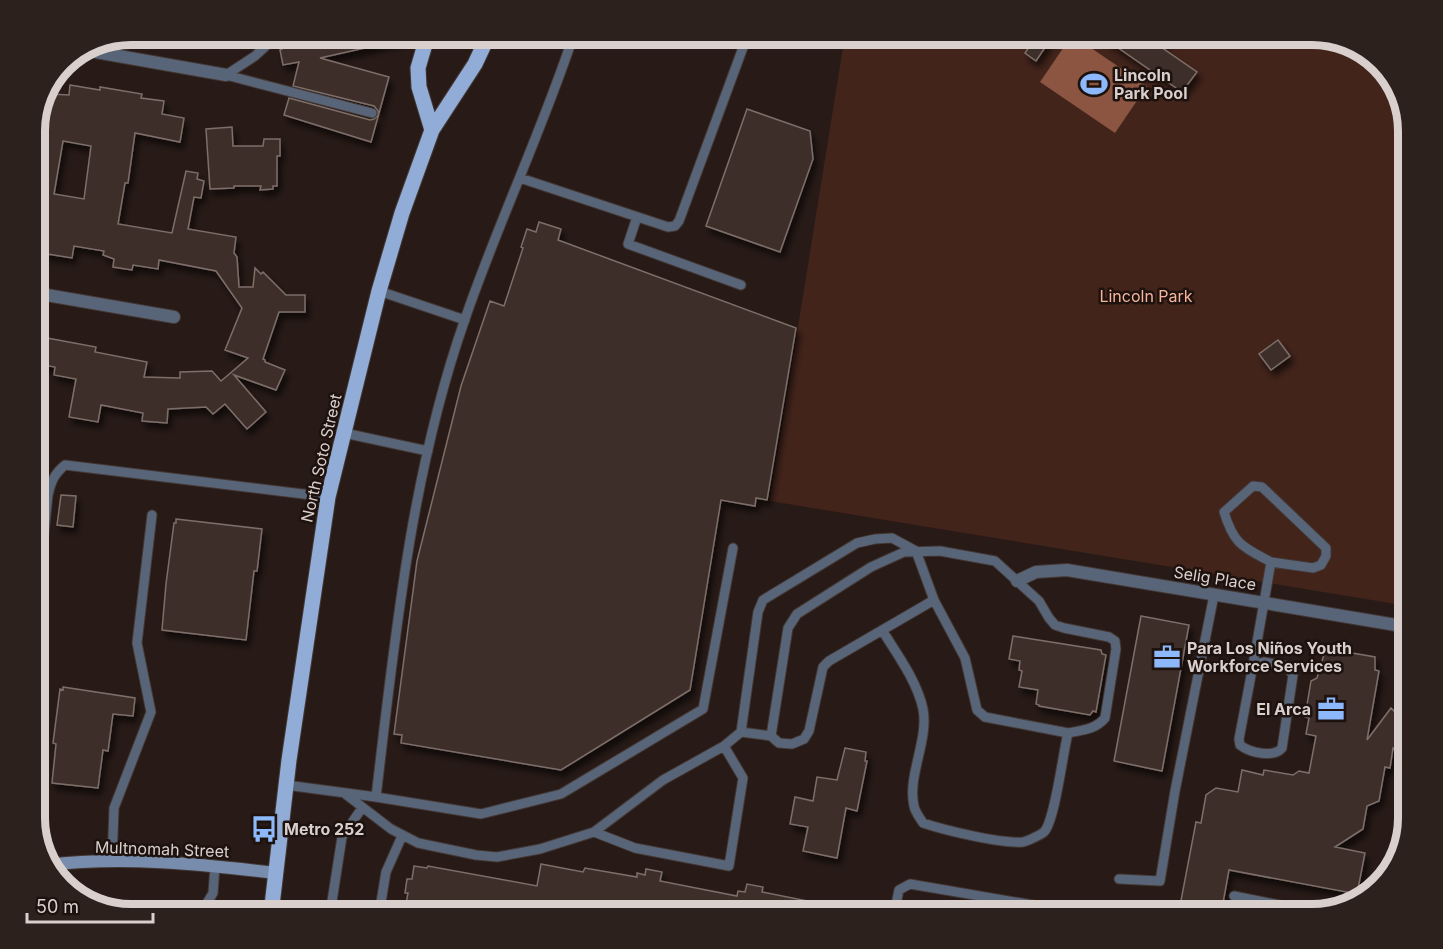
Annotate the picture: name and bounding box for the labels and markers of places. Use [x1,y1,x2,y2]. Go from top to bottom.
place label: Lincoln Park Pool [1114,65,1187,103]
sports icon: Lincoln Park Pool [1079,69,1109,99]
place label: Para Los Niños Youth Workforce Services [1187,638,1352,676]
office icon: Para Los Niños Youth Workforce Services [1152,642,1182,672]
office icon: El Arca [1316,694,1346,724]
place label: El Arca [1256,699,1311,719]
bus stop icon: Metro 252 [249,814,279,844]
place label: Metro 252 [284,819,364,839]

